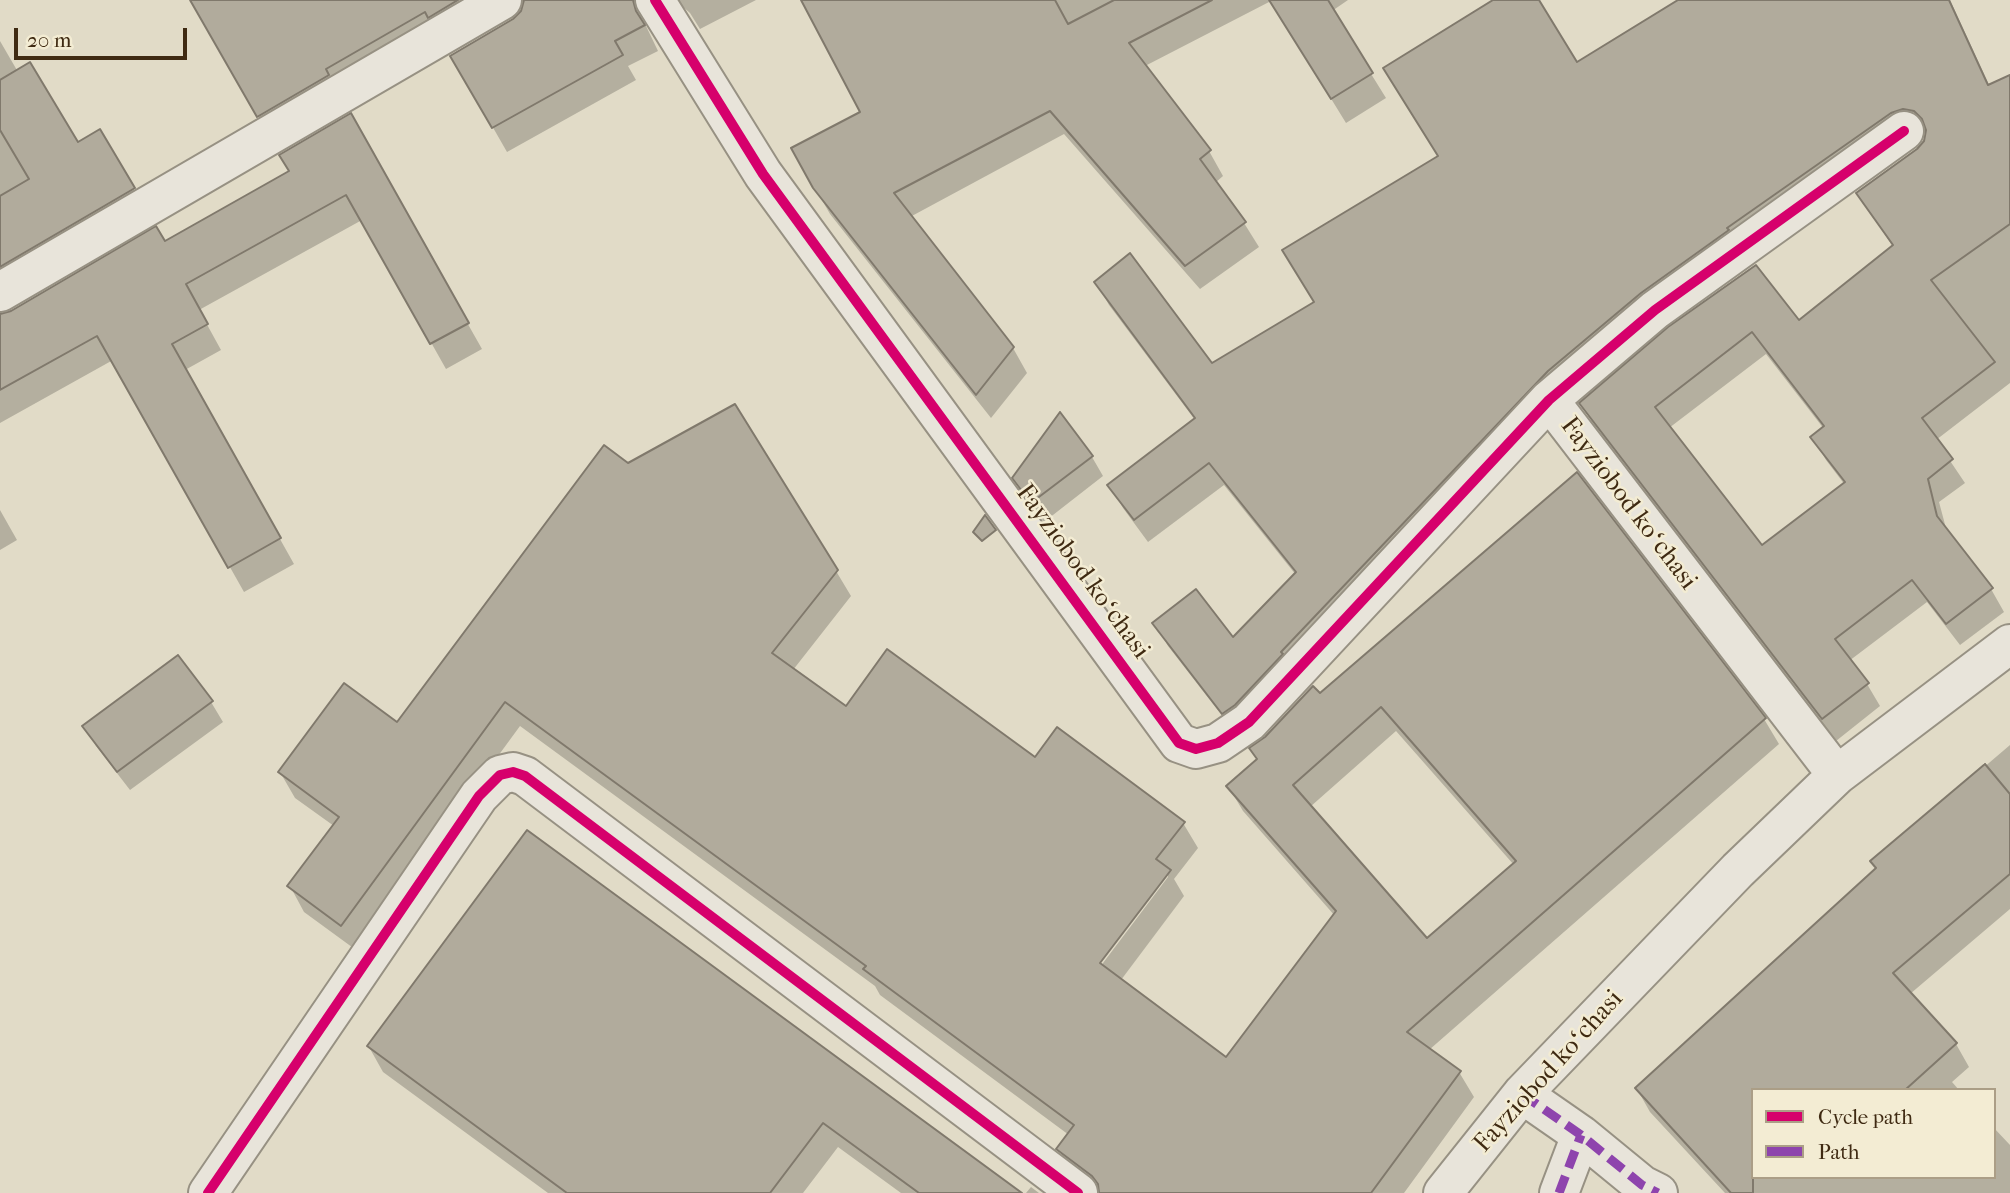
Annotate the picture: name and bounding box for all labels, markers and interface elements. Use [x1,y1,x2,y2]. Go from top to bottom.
scale bar [18,14,191,58]
text: 20 m [27,28,71,52]
street label: Fayziobod koʻchasi [1553,412,1703,596]
street label: Fayziobod koʻchasi [1008,479,1156,665]
street label: Fayziobod koʻchasi [1468,984,1630,1160]
legend [1751,1088,1996,1179]
text: Cycle path [1818,1105,1913,1129]
text: Path [1818,1140,1859,1164]

